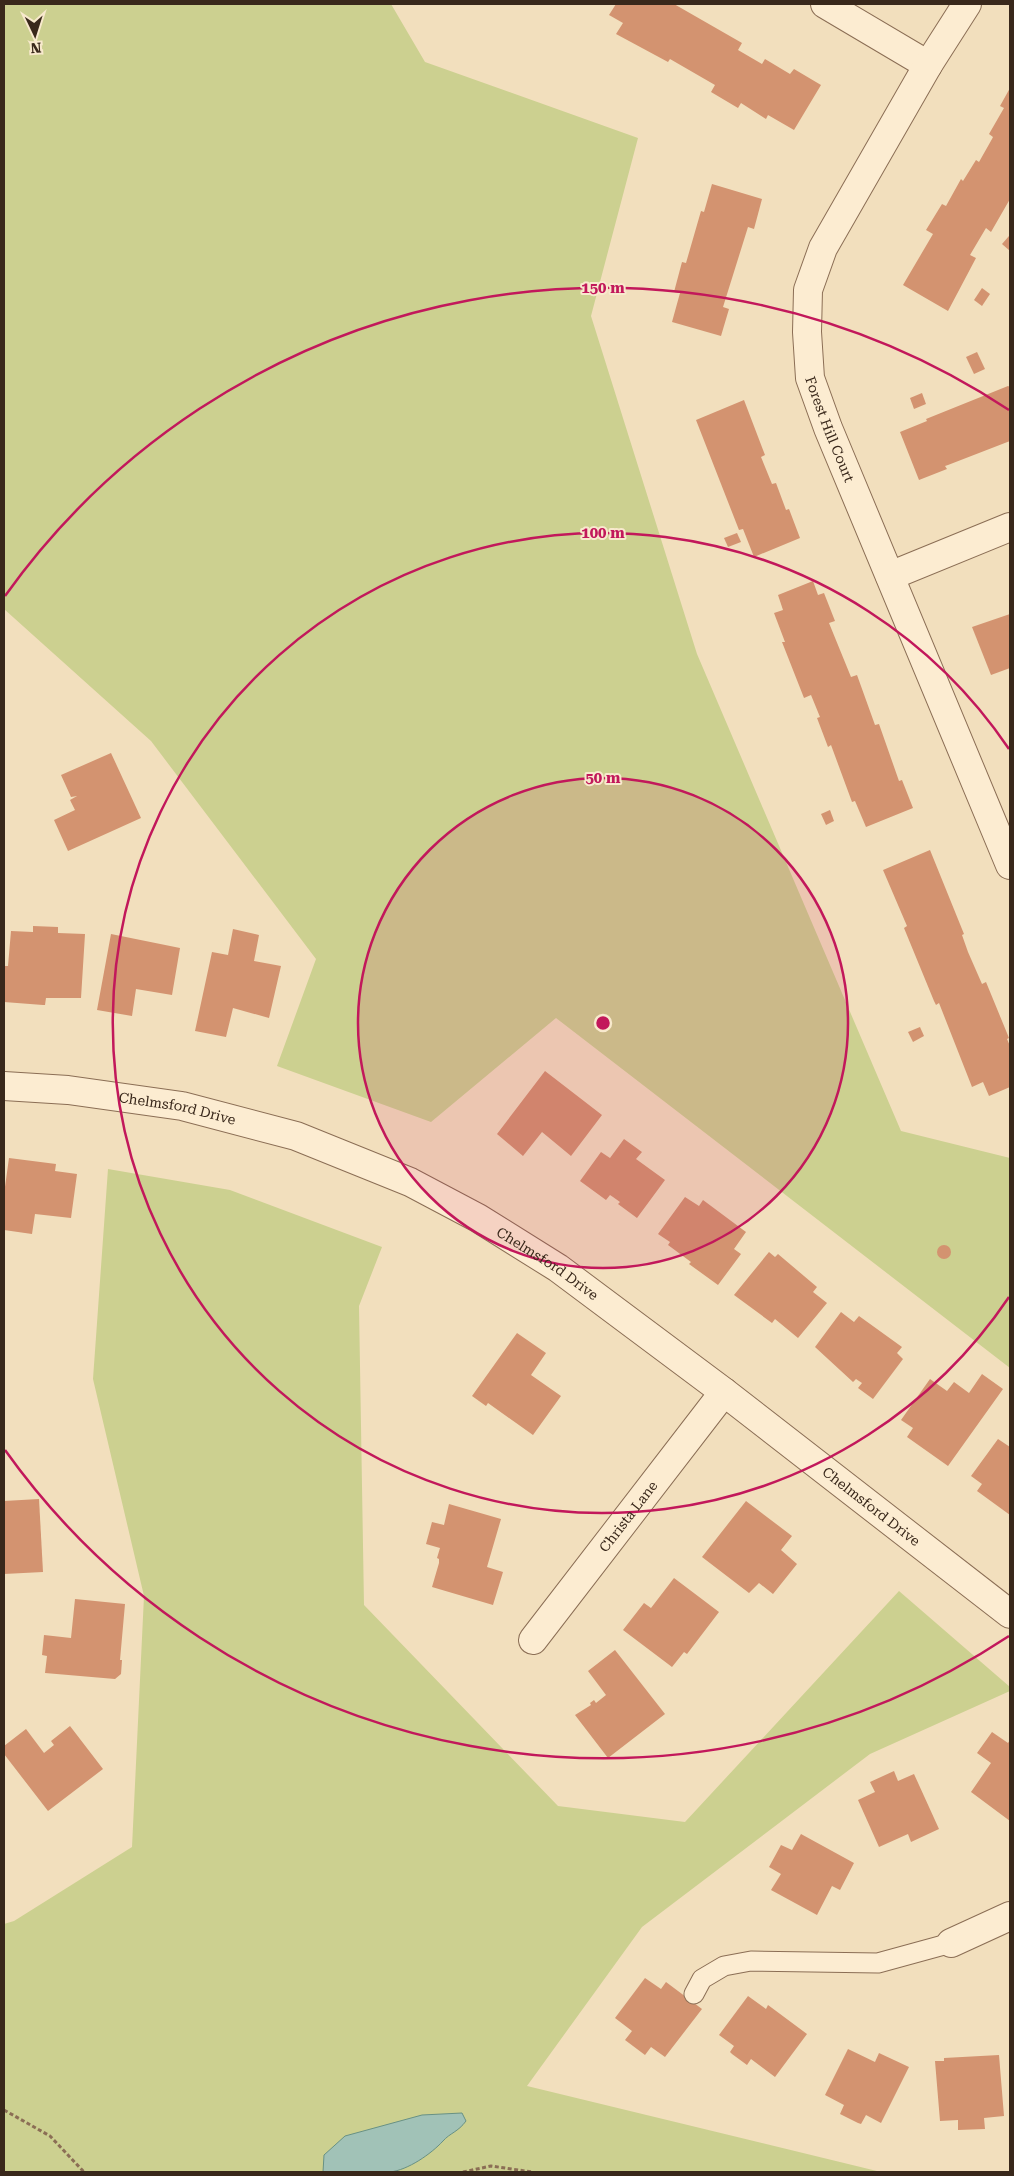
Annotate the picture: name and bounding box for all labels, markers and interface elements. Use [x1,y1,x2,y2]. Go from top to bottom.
north arrow [10,10,60,60]
text: N [30,40,42,56]
text: 150 m [581,279,625,297]
street label: Forest Hill Court [802,374,858,484]
text: 100 m [581,524,625,542]
text: 50 m [585,769,621,787]
centre of rings [594,1014,612,1032]
street label: Chelmsford Drive [118,1089,238,1128]
street label: Chelmsford Drive [494,1224,602,1303]
street label: Chelmsford Drive [819,1464,923,1549]
street label: Christa Lane [596,1477,661,1555]

